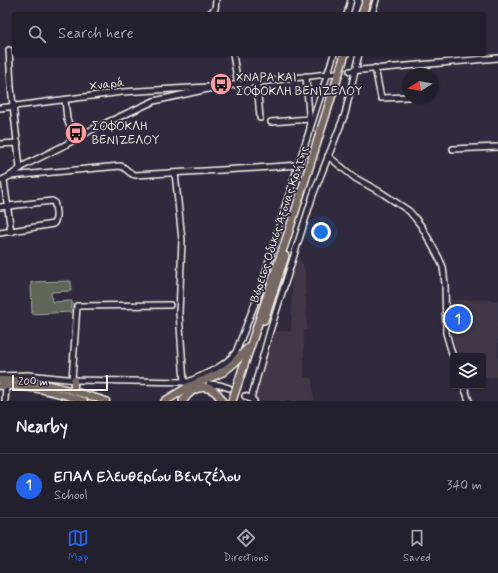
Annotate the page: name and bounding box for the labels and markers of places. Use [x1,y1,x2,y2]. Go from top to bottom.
place label: ΧΝΑΡΑ ΚΑΙ ΣΟΦΟΚΛΗ ΒΕΝΙΖΕΛΟΥ [236,70,362,100]
bus stop icon: ΧΝΑΡΑ ΚΑΙ ΣΟΦΟΚΛΗ ΒΕΝΙΖΕΛΟΥ [208,71,234,97]
place label: ΣΟΦΟΚΛΗ ΒΕΝΙΖΕΛΟΥ [92,119,159,149]
bus stop icon: ΣΟΦΟΚΛΗ ΒΕΝΙΖΕΛΟΥ [63,120,89,146]
pin: 1 [445,304,471,334]

